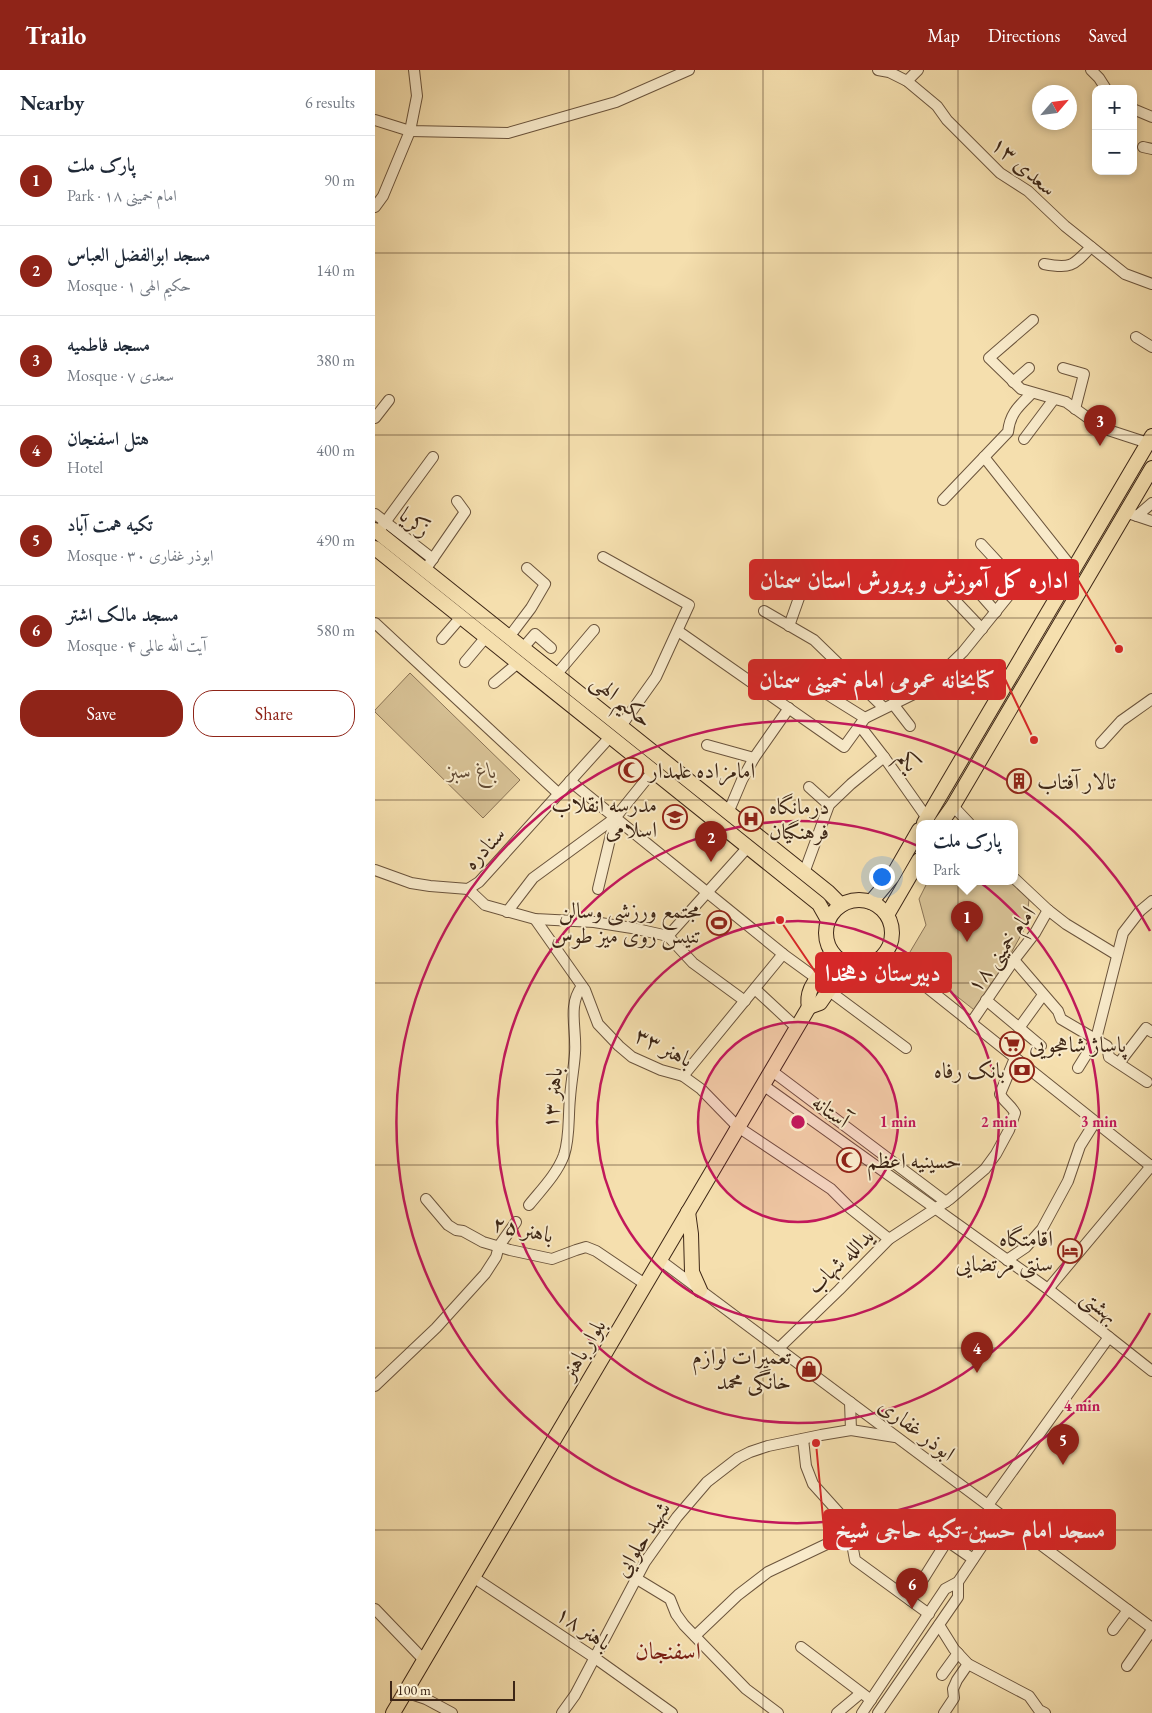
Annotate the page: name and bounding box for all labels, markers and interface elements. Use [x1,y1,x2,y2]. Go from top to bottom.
text: Trailo [25,20,86,51]
text: Map [928,24,960,47]
text: Directions [988,24,1060,47]
text: Saved [1088,24,1127,47]
north arrow [1032,85,1077,130]
map controls [1092,85,1137,175]
button: + [1092,85,1137,130]
text: Nearby [20,89,84,116]
text: 6 results [305,92,355,113]
street label: سعدی ۱۳ [985,130,1063,202]
button: − [1092,130,1137,175]
text: پارک ملت [67,152,135,177]
text: 1 [32,170,40,191]
text: 90 m [324,170,355,191]
text: Park · امام خمینی ۱۸ [67,185,177,206]
text: مسجد ابوالفضل العباس [67,242,210,267]
text: 2 [32,260,40,281]
text: 140 m [316,260,355,281]
text: Mosque · حکیم الهی ۱ [67,275,191,296]
text: مسجد فاطمیه [67,332,150,357]
text: 3 [32,350,40,371]
text: 380 m [316,350,355,371]
text: Mosque · سعدی ۷ [67,365,174,386]
pin: 3 [1084,405,1116,446]
text: هتل اسفنجان [67,426,149,451]
text: 4 [32,440,40,461]
text: 400 m [316,440,355,461]
text: Hotel [67,457,103,478]
street label: زکریا [393,500,437,544]
text: تکیه همت آباد [67,512,153,537]
text: 5 [32,530,40,551]
text: 490 m [316,530,355,551]
text: Mosque · ابوذر غفاری ۳۰ [67,545,214,566]
callout: اداره کل آموزش و پرورش استان سمنان [750,560,1078,599]
text: اداره کل آموزش و پرورش استان سمنان [760,564,1068,597]
text: مسجد مالک اشتر [67,602,179,627]
text: 6 [32,620,40,641]
text: 580 m [316,620,355,641]
text: Mosque · آیت الله عالمی ۴ [67,635,207,656]
callout: کتابخانه عمومی امام خمینی سمنان [749,660,1005,699]
text: کتابخانه عمومی امام خمینی سمنان [759,664,995,701]
street label: حکیم الهی [581,666,659,739]
button: Save [20,690,183,737]
button: Share [193,690,355,737]
street label: یکم [887,745,927,782]
park label: باغ سبز [445,756,497,789]
place label: امامزاده علمدار [647,756,755,786]
mosque icon: امامزاده علمدار [618,757,644,783]
place label: تالار آفتاب [1037,767,1116,796]
building icon: تالار آفتاب [1006,768,1032,794]
place label: مدرسه انقلاب اسلامی [551,790,657,844]
place label: درمانگاه فرهنگیان [769,792,829,846]
school or university icon: مدرسه انقلاب اسلامی [662,804,688,830]
hospital icon: درمانگاه فرهنگیان [738,806,764,832]
street label: سنادره [456,820,512,876]
popup [916,820,1018,885]
pin: 2 [695,821,727,862]
text: پارک ملت [933,828,1001,853]
text: Park [933,859,960,880]
your location [869,864,895,890]
place label: مجتمع ورزشی وسالن تنیس روی میز طوس [551,896,702,951]
street label: امام خمینی ۱۸ [960,900,1046,1001]
pin: 1 [951,901,983,942]
sports icon: مجتمع ورزشی وسالن تنیس روی میز طوس [706,910,732,936]
callout: دبیرستان دهخدا [816,953,951,992]
text: دبیرستان دهخدا [825,957,941,988]
street label: باهنر ۳۳ [630,1020,698,1074]
place label: پاساژ شاهجویی [1029,1030,1128,1061]
supermarket icon: پاساژ شاهجویی [999,1031,1025,1057]
place label: بانک رفاه [934,1056,1005,1085]
bank icon: بانک رفاه [1009,1057,1035,1083]
street label: باهنر ۱۳ [535,1066,569,1130]
street label: آستانه [806,1087,858,1136]
text: 1 min [880,1112,917,1131]
text: 2 min [981,1112,1018,1131]
text: 3 min [1081,1112,1118,1131]
centre of rings [789,1113,807,1131]
place label: حسینیه اعظم [867,1146,962,1181]
mosque icon: حسینیه اعظم [836,1147,862,1173]
street label: باهنر ۲۵ [490,1208,556,1250]
street label: یدالله شهاب [800,1222,880,1300]
place label: اقامتگاه سنتی مرتضایی [955,1224,1053,1279]
hotel icon: اقامتگاه سنتی مرتضایی [1057,1238,1083,1264]
street label: بهشتی [1075,1282,1125,1331]
street label: بلوار باهنر [553,1313,612,1386]
pin: 4 [961,1332,993,1373]
place label: تعمیرات لوازم خانگی محمد [692,1342,792,1397]
shop icon: تعمیرات لوازم خانگی محمد [796,1356,822,1382]
street label: ابوذر غفاری [873,1391,961,1467]
text: 4 min [1064,1396,1101,1415]
pin: 5 [1047,1424,1079,1465]
street label: شهید حلوایی [607,1496,678,1583]
callout: مسجد امام حسین-تکیه حاجی شیخ [824,1510,1115,1549]
text: مسجد امام حسین-تکیه حاجی شیخ [835,1514,1105,1552]
pin: 6 [896,1568,928,1609]
street label: باهنر ۱۸ [550,1599,618,1657]
district label: اسفنجان [635,1635,701,1666]
scale bar [390,1678,515,1701]
text: 100 m [397,1681,431,1699]

